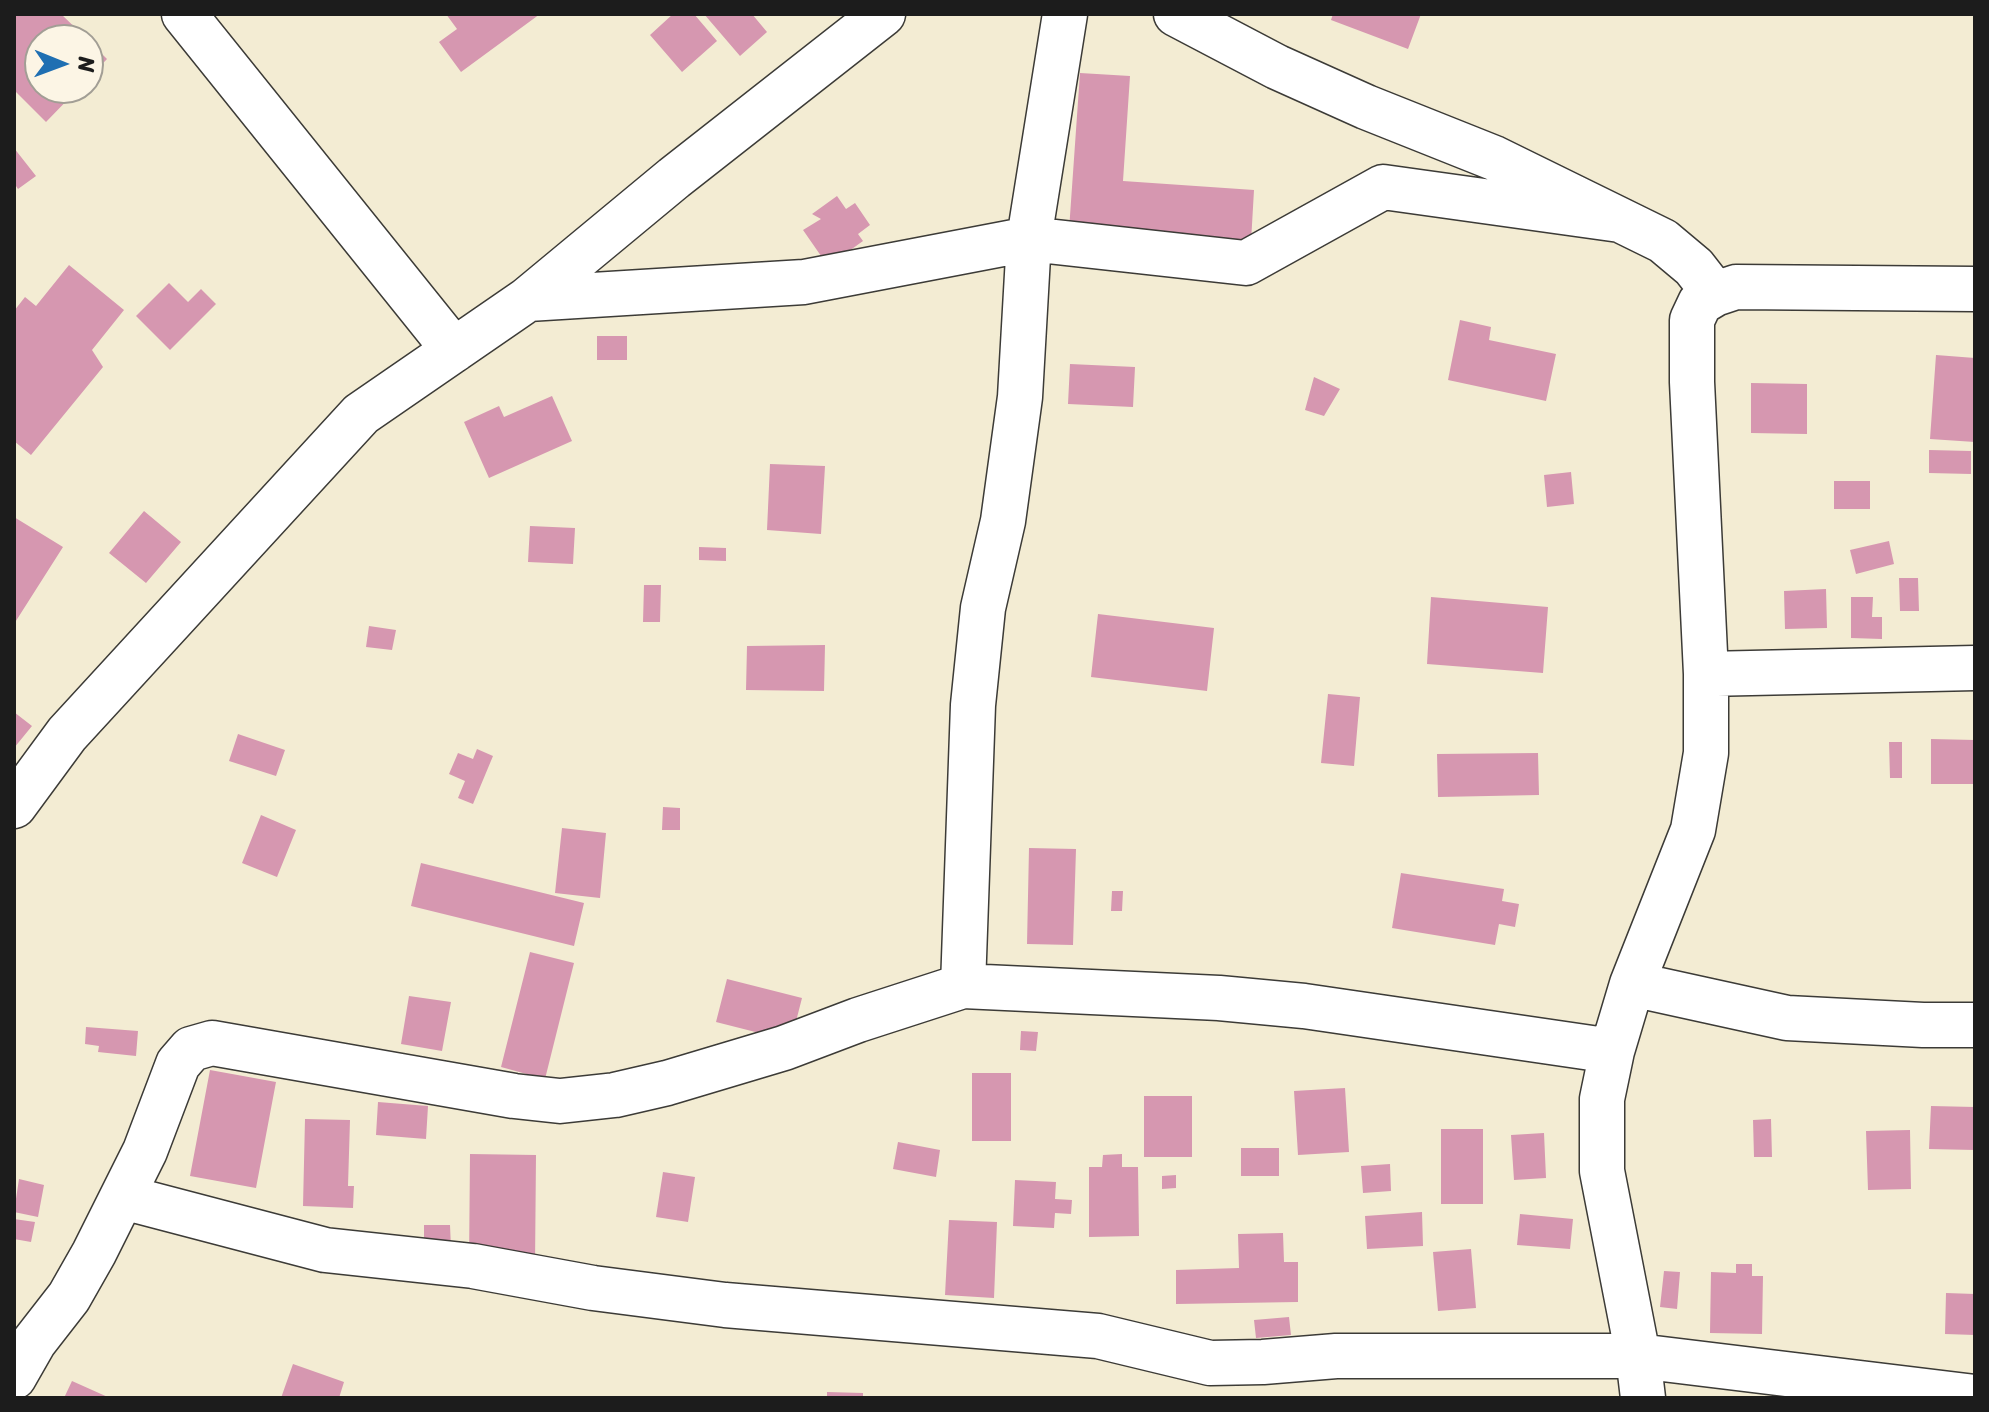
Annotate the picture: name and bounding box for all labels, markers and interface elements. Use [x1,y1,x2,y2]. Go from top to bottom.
north arrow [24,24,104,104]
text: N [67,56,106,72]

